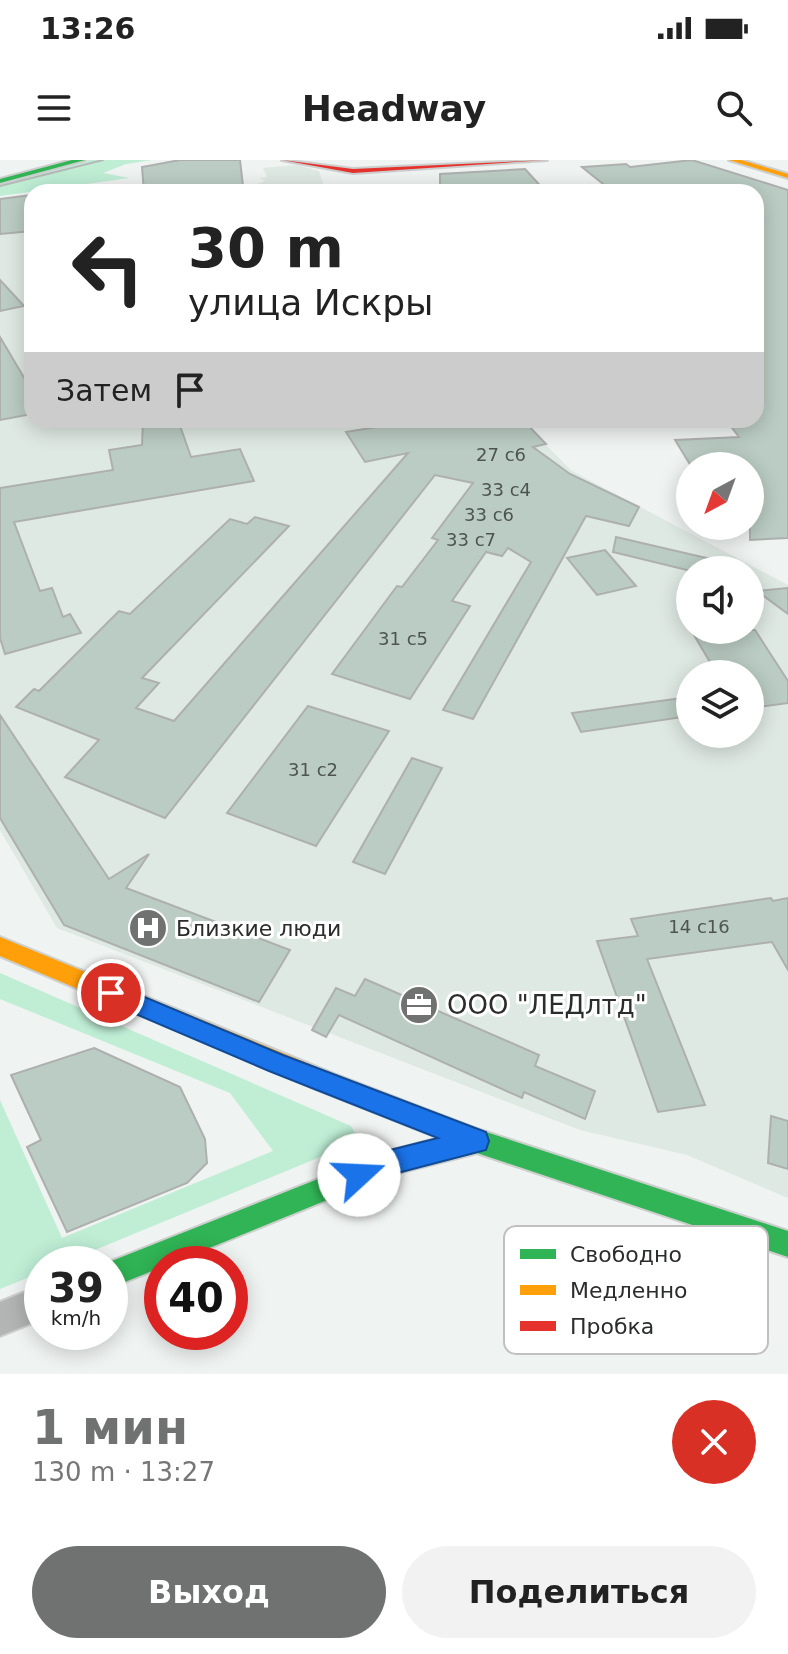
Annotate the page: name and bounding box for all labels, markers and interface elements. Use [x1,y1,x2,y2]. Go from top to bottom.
text: 13:26 [40,11,136,46]
icon: menu [32,86,76,130]
icon: search [712,86,756,130]
text: Headway [302,88,486,129]
text: 30 m [188,215,344,280]
icon: left [56,216,160,320]
text: улица Искры [188,282,433,323]
icon: arrive [168,368,212,412]
text: Затем [56,373,152,408]
house number: 27 с6 [476,444,526,465]
north arrow [676,452,764,540]
map controls [676,452,764,748]
house number: 33 с4 [481,479,531,500]
house number: 33 с6 [464,504,514,525]
house number: 33 с7 [446,529,496,550]
button: sound [676,556,764,644]
house number: 31 с5 [378,628,428,649]
button: layers [676,660,764,748]
house number: 31 с2 [288,759,338,780]
hospital icon: Близкие люди [127,907,169,949]
place label: Близкие люди [176,916,341,941]
house number: 14 с16 [668,916,730,937]
pin [77,959,145,1027]
icon: arrive [89,971,133,1015]
office icon: ООО "ЛЕДлтд" [398,984,440,1026]
place label: ООО "ЛЕДлтд" [447,990,647,1020]
position arrow [317,1133,401,1217]
legend [504,1226,768,1354]
text: Свободно [570,1242,682,1267]
speed limit sign: 40 [144,1246,248,1350]
text: 39 [48,1265,104,1311]
text: Медленно [570,1278,688,1303]
text: km/h [51,1306,101,1330]
text: Пробка [570,1314,654,1339]
text: 1 мин [32,1399,188,1455]
button: close [672,1400,756,1484]
text: 130 m · 13:27 [32,1457,215,1487]
button: Выход [32,1546,386,1638]
button: Поделиться [402,1546,756,1638]

